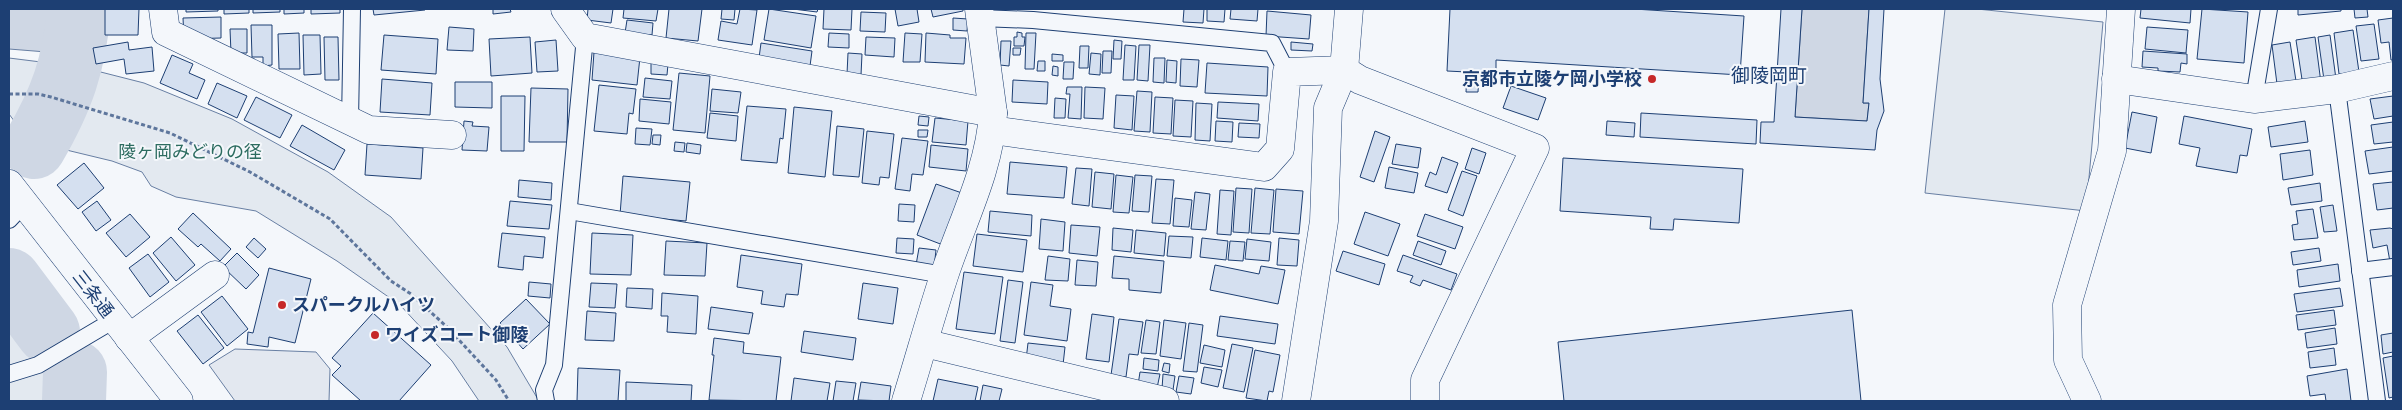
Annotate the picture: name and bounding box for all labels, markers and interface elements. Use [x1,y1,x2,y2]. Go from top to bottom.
district label: 御陵岡町 [1731,64,1807,86]
place label: 京都市立陵ケ岡小学校 [1462,68,1642,89]
marker: 京都市立陵ケ岡小学校 [1646,73,1658,85]
park label: 陵ヶ岡みどりの径 [118,141,262,162]
street label: 三条通 [68,266,118,321]
place label: スパークルハイツ [292,294,435,315]
marker: スパークルハイツ [276,299,288,311]
place label: ワイズコート御陵 [385,324,528,345]
marker: ワイズコート御陵 [369,329,381,341]

